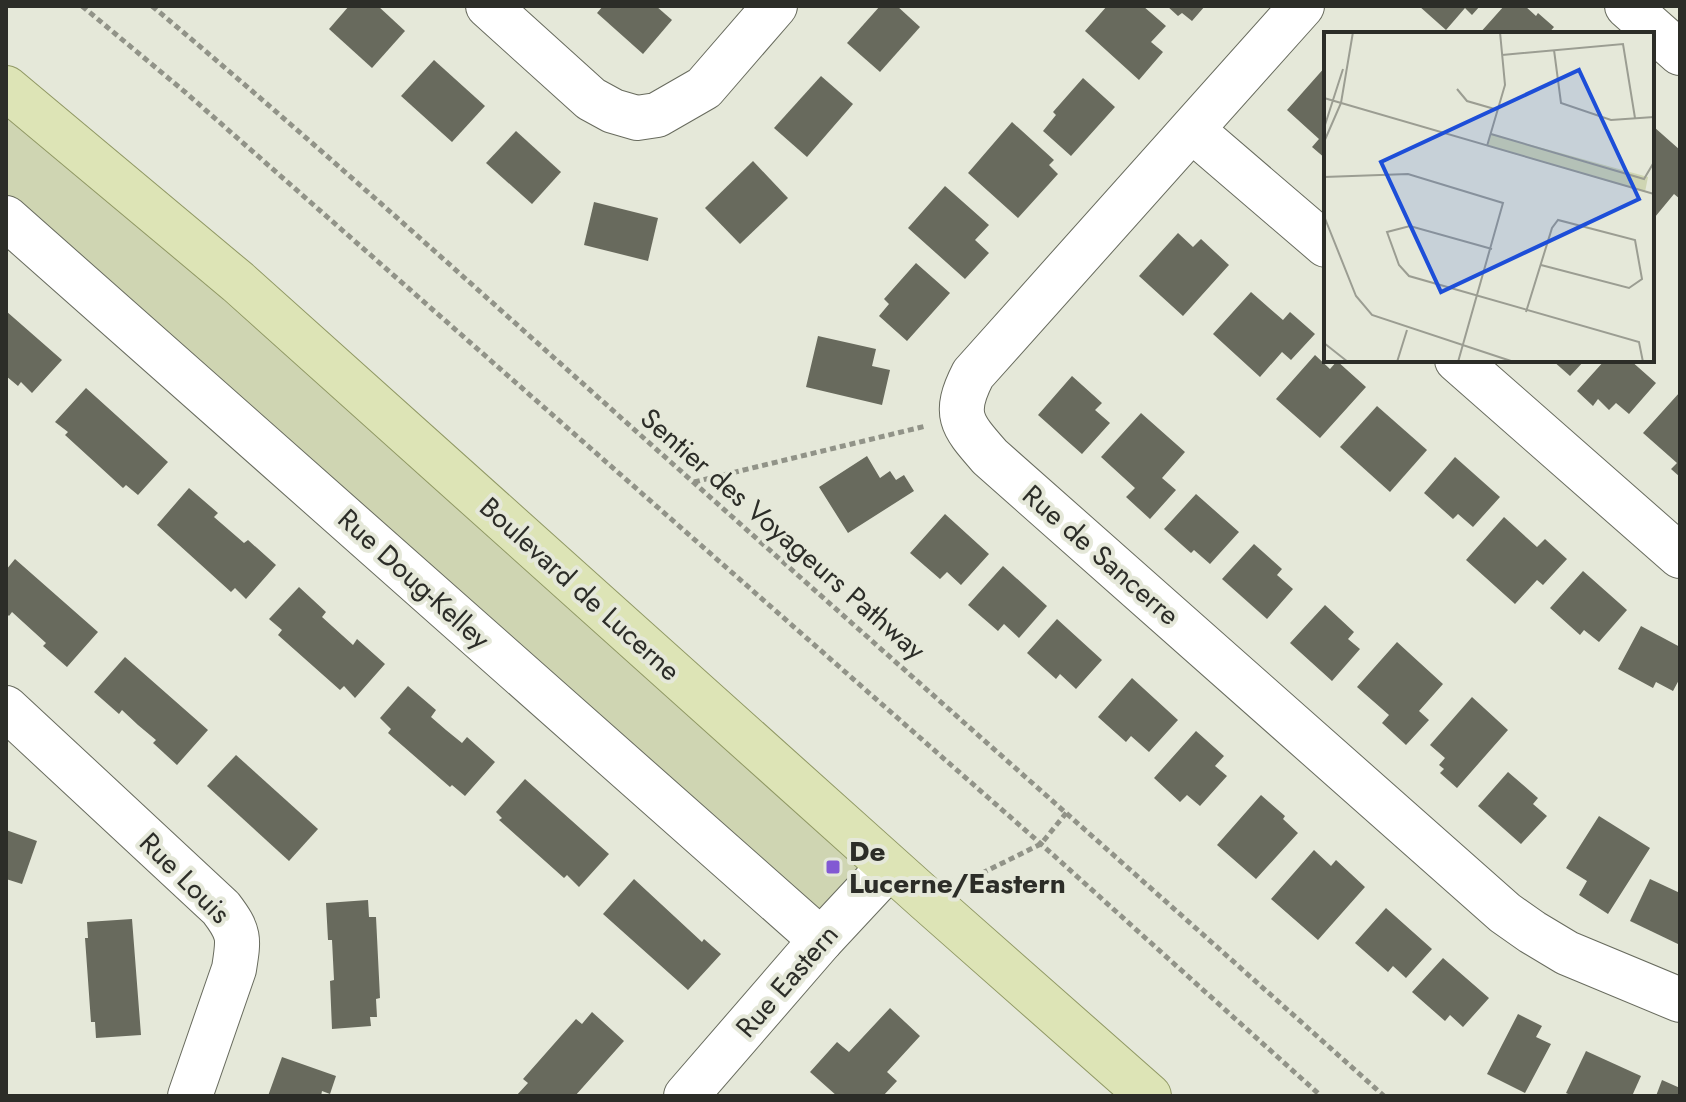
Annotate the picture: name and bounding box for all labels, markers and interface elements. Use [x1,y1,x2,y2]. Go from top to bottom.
inset map [1324,32,1654,362]
street label: Sentier des Voyageurs Pathway [631,398,935,670]
street label: Rue de Sancerre [1013,475,1189,635]
street label: Boulevard de Lucerne [470,487,690,691]
street label: Rue Doug-Kelley [329,499,500,659]
street label: Rue Louis [130,823,240,933]
place label: De Lucerne/Eastern [849,831,1066,904]
marker: De Lucerne/Eastern [824,858,842,876]
street label: Rue Eastern [726,915,848,1047]

